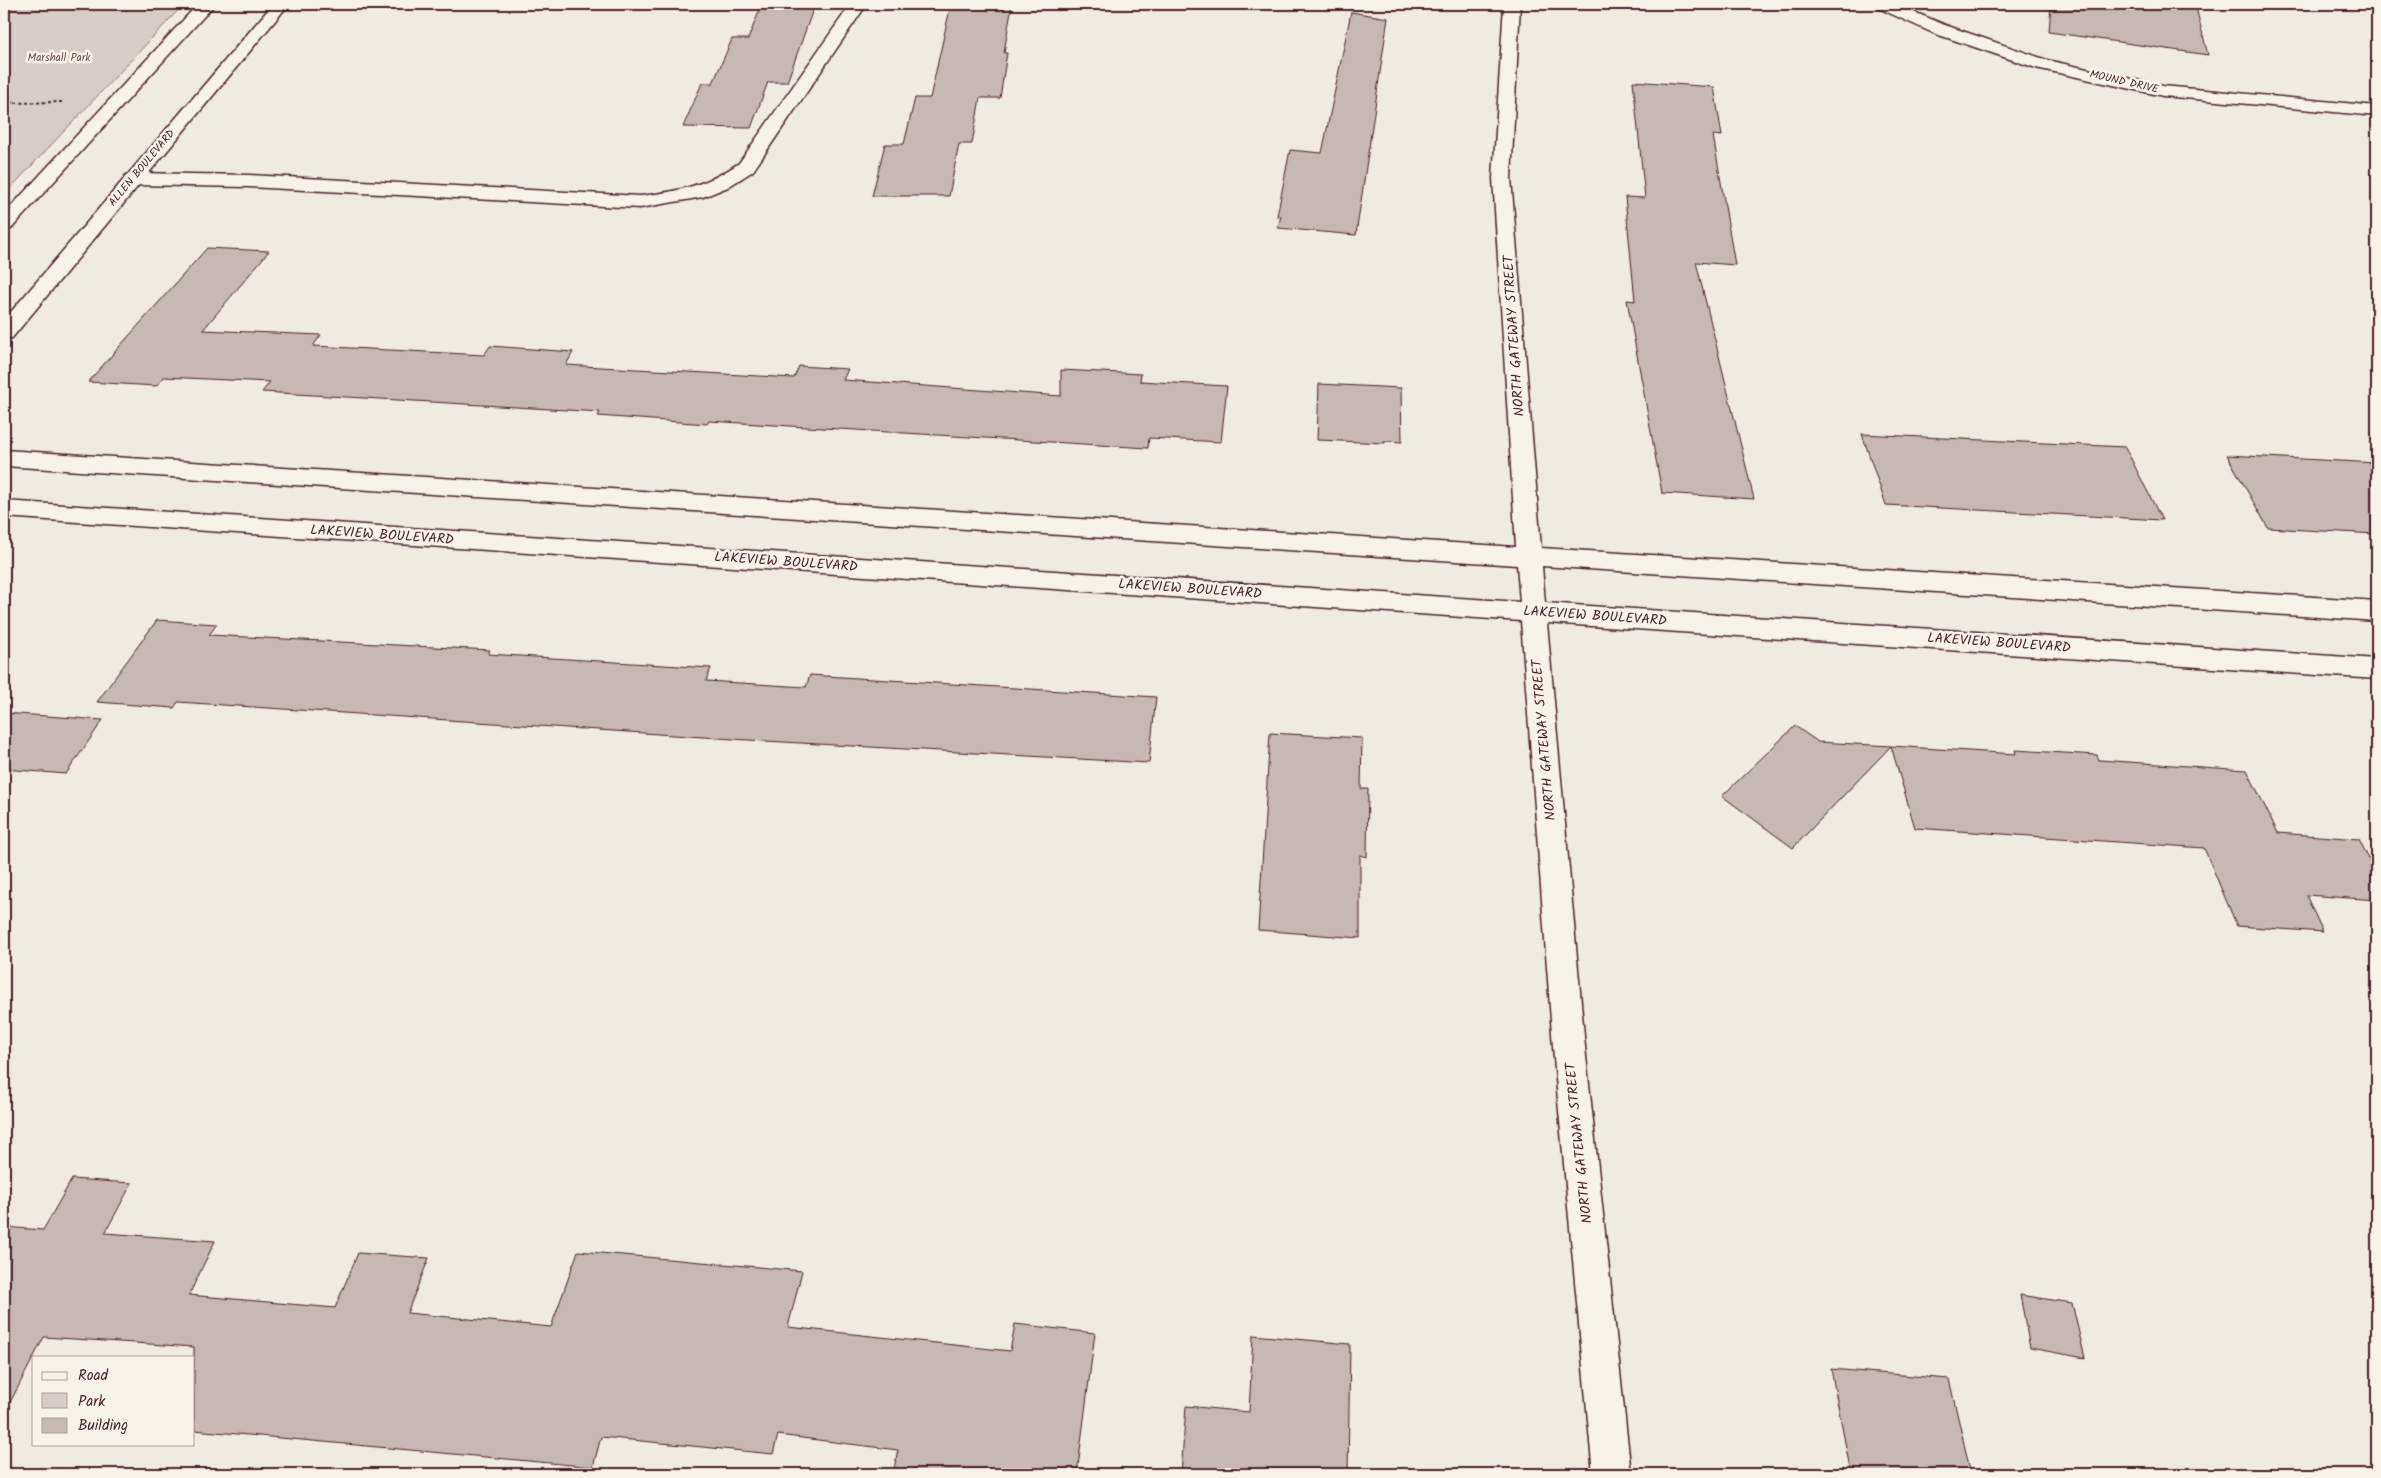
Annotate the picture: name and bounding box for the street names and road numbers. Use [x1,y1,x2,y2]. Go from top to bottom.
street label: MOUND DRIVE [2088,65,2161,99]
street label: ALLEN BOULEVARD [104,126,180,210]
street label: NORTH GATEWAY STREET [1497,253,1531,417]
street label: LAKEVIEW BOULEVARD [309,519,455,551]
street label: LAKEVIEW BOULEVARD [713,546,859,578]
street label: LAKEVIEW BOULEVARD [1117,573,1263,605]
street label: LAKEVIEW BOULEVARD [1522,600,1668,632]
street label: LAKEVIEW BOULEVARD [1926,627,2072,659]
street label: NORTH GATEWAY STREET [1526,657,1562,821]
street label: NORTH GATEWAY STREET [1559,1060,1598,1224]

